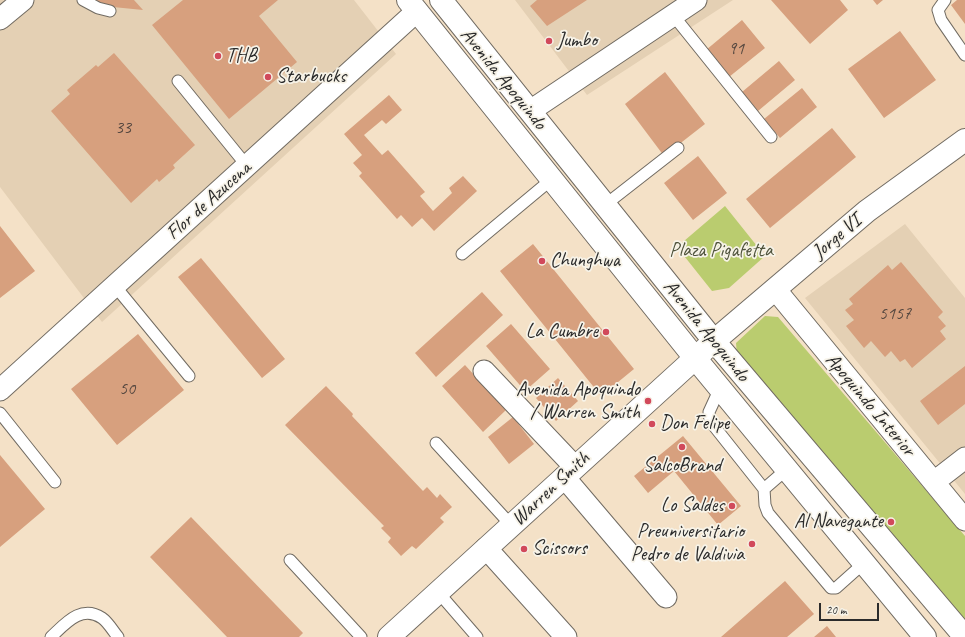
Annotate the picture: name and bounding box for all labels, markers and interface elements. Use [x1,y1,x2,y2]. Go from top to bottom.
street label: Avenida Apoquindo [455,23,551,135]
place label: Jumbo [557,29,597,53]
marker: Jumbo [544,36,554,46]
house number: 91 [728,38,744,60]
place label: THB [226,44,257,68]
marker: THB [213,51,223,61]
place label: Starbucks [276,65,346,89]
marker: Starbucks [263,72,273,82]
house number: 33 [115,117,131,139]
street label: Flor de Azucena [162,157,256,245]
street label: Jorge VI [808,210,866,264]
park label: Plaza Pigafetta [669,239,773,263]
place label: Chunghwa [550,249,620,273]
marker: Chunghwa [537,256,547,266]
street label: Avenida Apoquindo [658,275,754,387]
house number: 5157 [879,303,911,325]
place label: La Cumbre [526,320,598,344]
marker: La Cumbre [601,327,611,337]
street label: Apoquindo Interior [820,349,920,461]
house number: 50 [119,378,135,400]
place label: Avenida Apoquindo / Warren Smith [516,378,640,425]
marker: Avenida Apoquindo / Warren Smith [643,396,653,406]
place label: Don Felipe [660,412,729,436]
marker: Don Felipe [647,419,657,429]
marker: SalcoBrand [677,442,687,452]
street label: Warren Smith [507,447,595,531]
place label: SalcoBrand [643,454,721,478]
place label: Lo Saldes [661,494,724,518]
marker: Lo Saldes [727,501,737,511]
place label: Al Navegante [794,510,883,534]
marker: Al Navegante [886,517,896,527]
place label: Preuniversitario Pedro de Valdivia [631,520,744,567]
place label: Scissors [532,537,587,561]
marker: Preuniversitario Pedro de Valdivia [747,539,757,549]
marker: Scissors [519,544,529,554]
scale bar [821,595,881,621]
text: 20 m [826,602,846,618]

